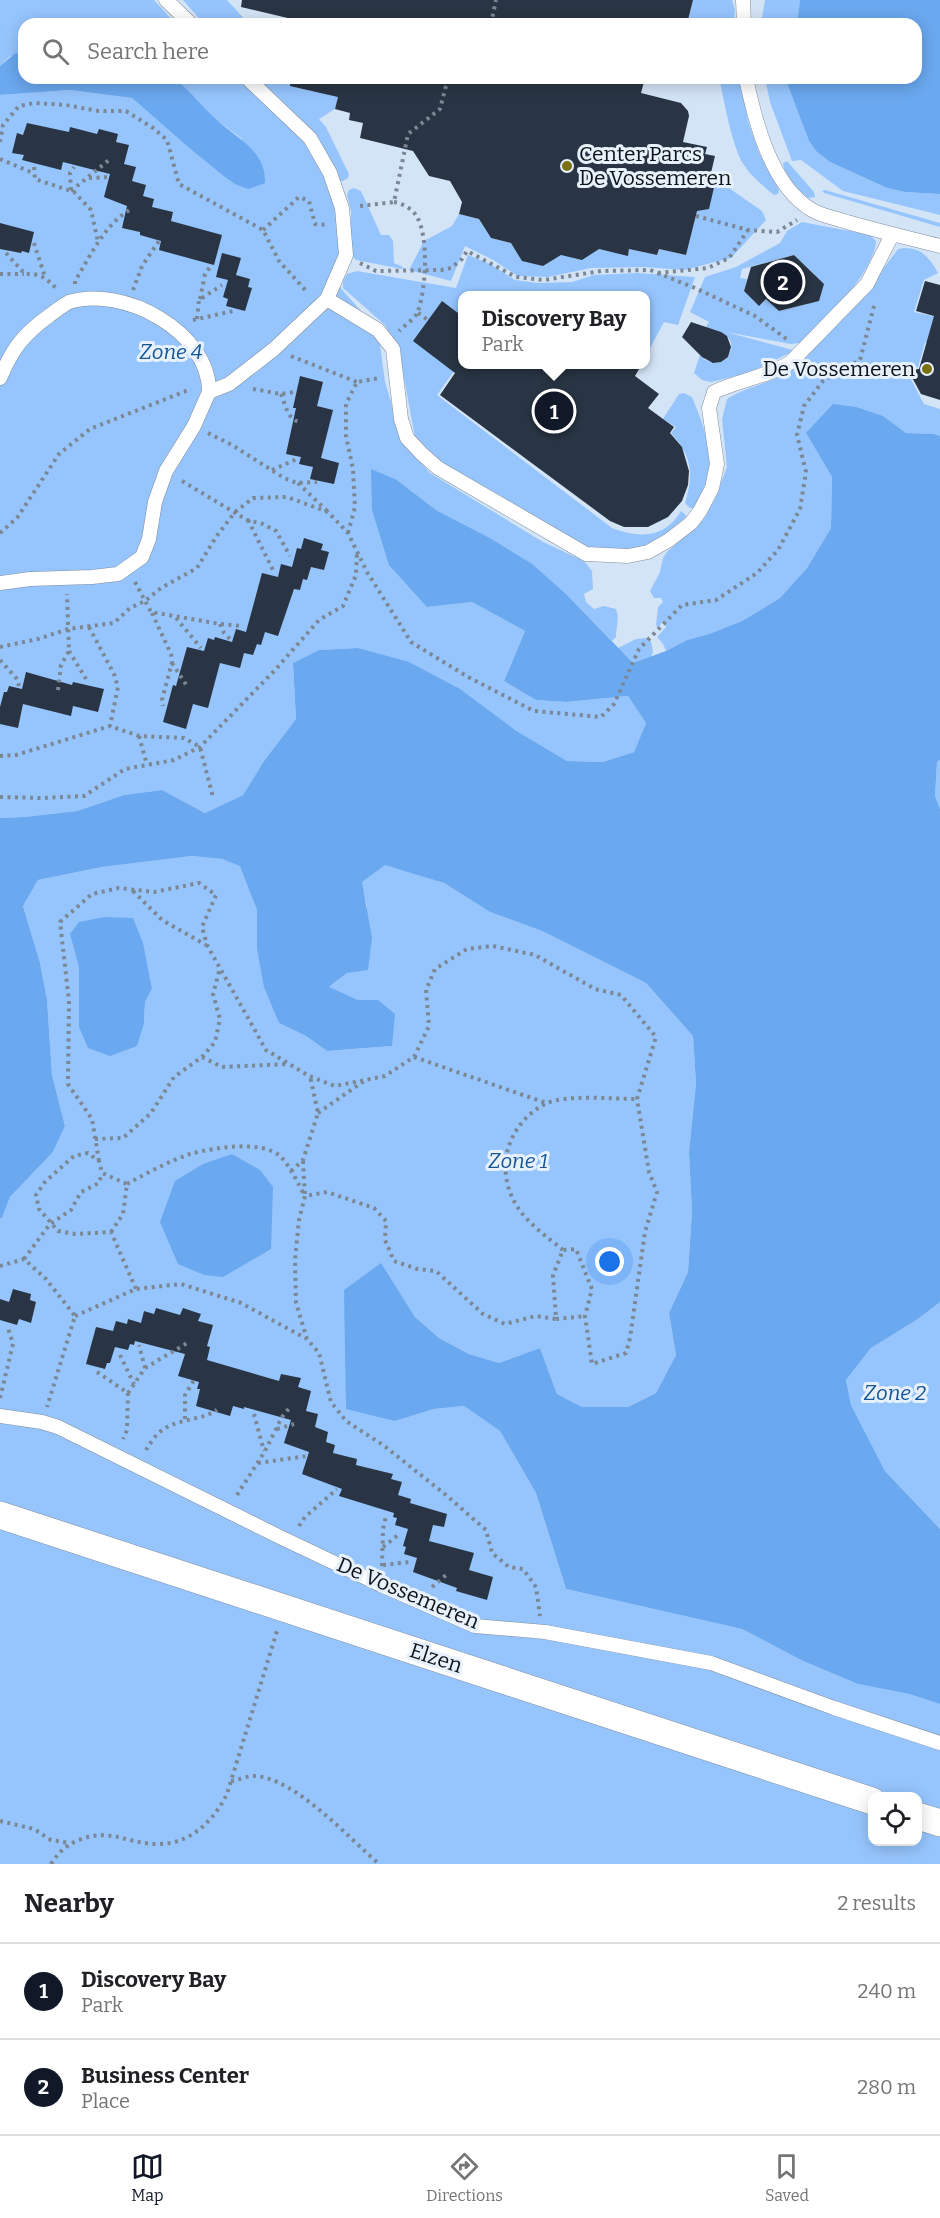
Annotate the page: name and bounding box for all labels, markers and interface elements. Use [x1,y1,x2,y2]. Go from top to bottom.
search box [18,18,922,84]
icon: search [39,35,72,68]
text: Search here [87,38,209,65]
place label: Center Parcs De Vossemeren [579,141,731,191]
marker: Center Parcs De Vossemeren [560,159,574,173]
pin: 2 [764,260,802,304]
popup [458,291,650,369]
text: Discovery Bay [481,305,627,332]
text: Park [481,332,524,356]
park label: Zone 4 [140,339,203,365]
place label: De Vossemeren [763,356,915,382]
marker: De Vossemeren [920,362,934,376]
pin: 1 [534,388,574,434]
park label: Zone 1 [488,1148,548,1174]
your location [595,1247,624,1276]
park label: Zone 2 [864,1380,926,1406]
street label: De Vossemeren [333,1551,483,1635]
street label: Elzen [406,1637,466,1679]
map controls [868,1792,922,1846]
button: locate [868,1792,922,1846]
text: Nearby [24,1888,114,1919]
text: 2 results [837,1891,916,1915]
text: Discovery Bay [81,1966,226,1993]
text: 1 [39,1979,48,2003]
text: 240 m [858,1979,916,2003]
text: Park [81,1993,123,2017]
text: Business Center [81,2062,249,2089]
text: 2 [38,2075,49,2099]
text: 280 m [857,2075,916,2099]
text: Place [81,2089,130,2113]
tab: Map [131,2150,164,2205]
tab: Directions [426,2150,503,2205]
tab: Saved [765,2150,809,2205]

